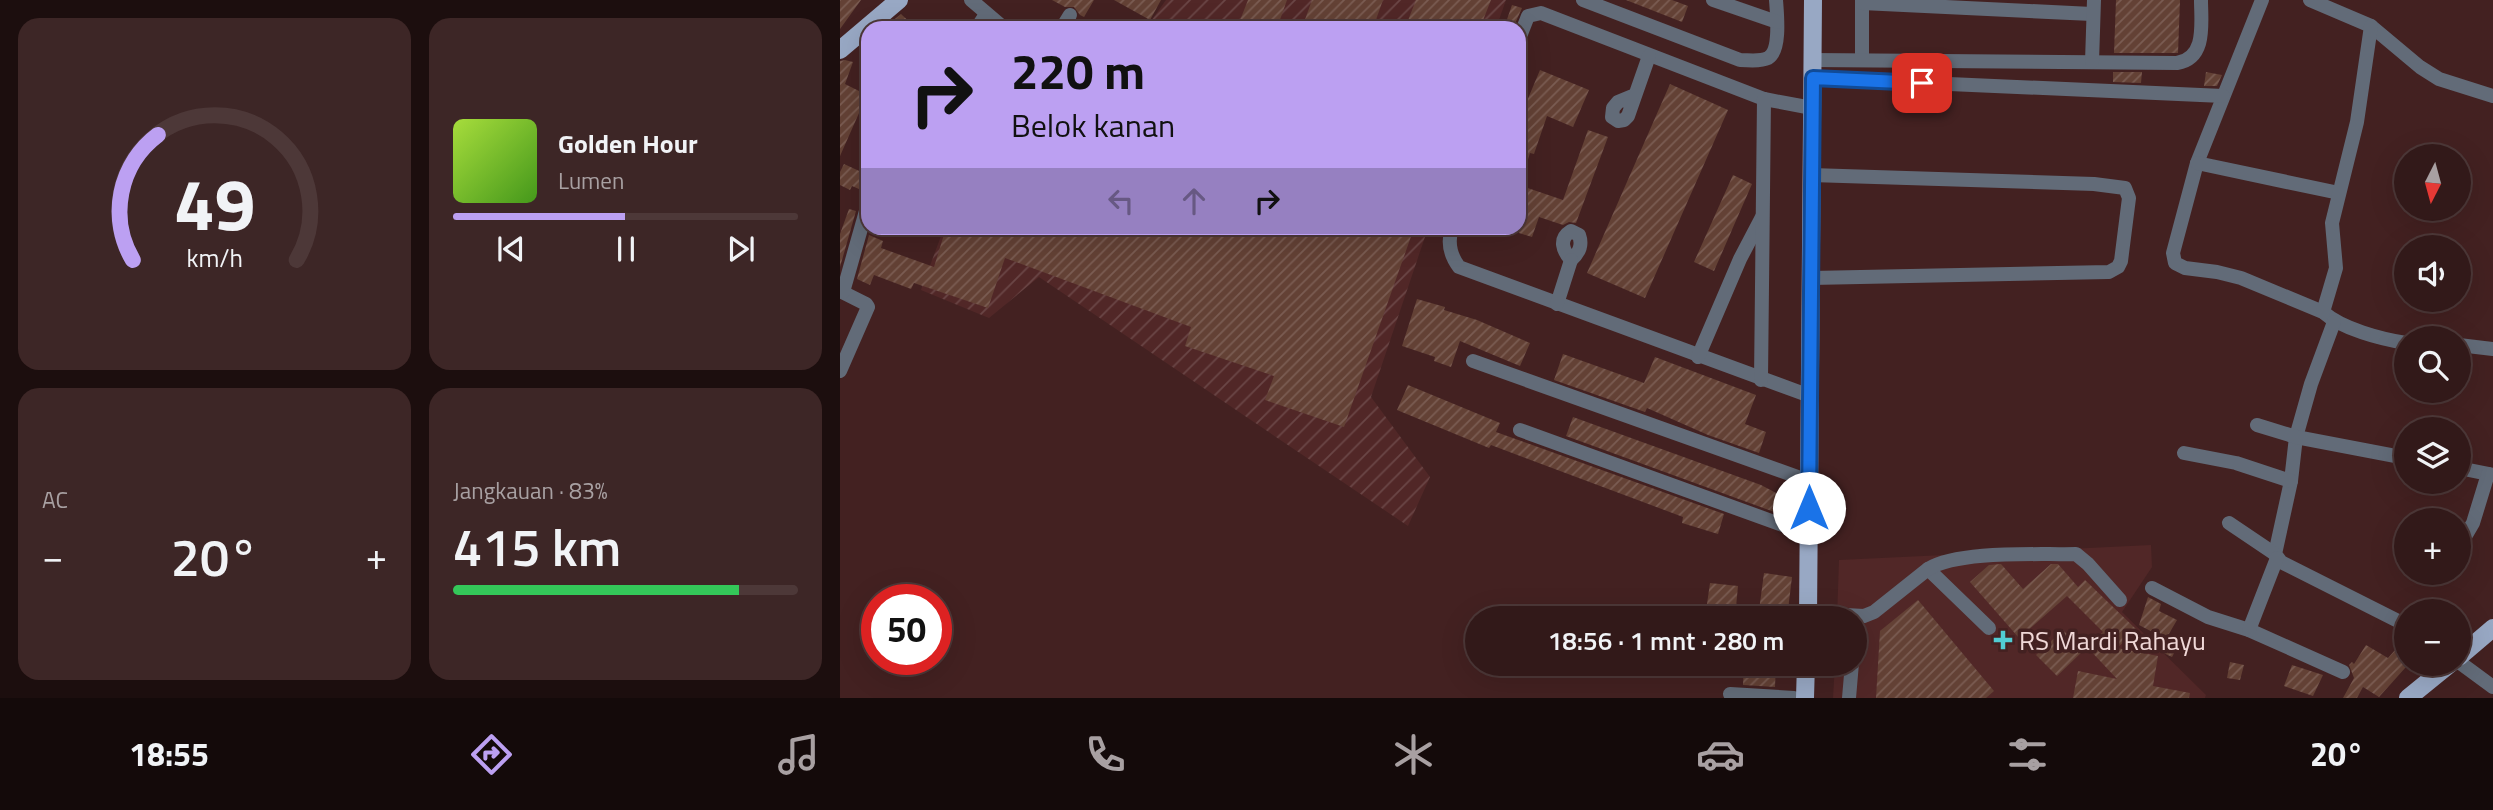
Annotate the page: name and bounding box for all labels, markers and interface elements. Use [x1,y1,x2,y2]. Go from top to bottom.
text: 220 m [1011,33,1145,108]
icon: right [896,49,987,140]
pin [1892,53,1952,113]
icon: arrive [1903,64,1941,102]
text: Belok kanan [1011,101,1175,149]
text: Golden Hour [558,124,698,163]
north arrow [2394,144,2471,220]
map controls [2394,144,2471,676]
text: 49 [174,148,255,258]
text: Lumen [558,163,624,198]
icon: left [1102,182,1140,220]
icon: ahead [1175,182,1213,220]
icon: right [1248,182,1286,220]
icon: previous [492,230,530,268]
icon: pause [607,230,645,268]
icon: next [722,230,760,268]
button: sound [2394,235,2471,312]
text: km/h [186,239,243,277]
button: search [2394,326,2471,403]
button: layers [2394,417,2471,494]
position arrow [1772,471,1846,545]
text: Jangkauan · 83% [453,473,608,508]
text: AC [42,482,68,517]
text: 415 km [453,507,621,586]
button: + [2394,508,2471,585]
text: 20° [171,517,258,596]
text: − [42,527,63,585]
text: + [366,527,387,585]
speed limit sign: 50 [861,584,952,675]
button: − [2394,599,2471,676]
text: 18:56 · 1 mnt · 280 m [1548,621,1784,660]
place label: RS Mardi Rahayu [2019,621,2206,660]
marker: RS Mardi Rahayu [1993,630,2013,650]
text: 18:55 [129,730,209,778]
icon: directions [467,730,516,779]
icon: music [774,730,823,779]
icon: phone [1081,730,1130,779]
icon: climate [1389,730,1438,779]
icon: car [1696,730,1745,779]
icon: filters [2003,730,2052,779]
text: 20° [2310,730,2364,778]

